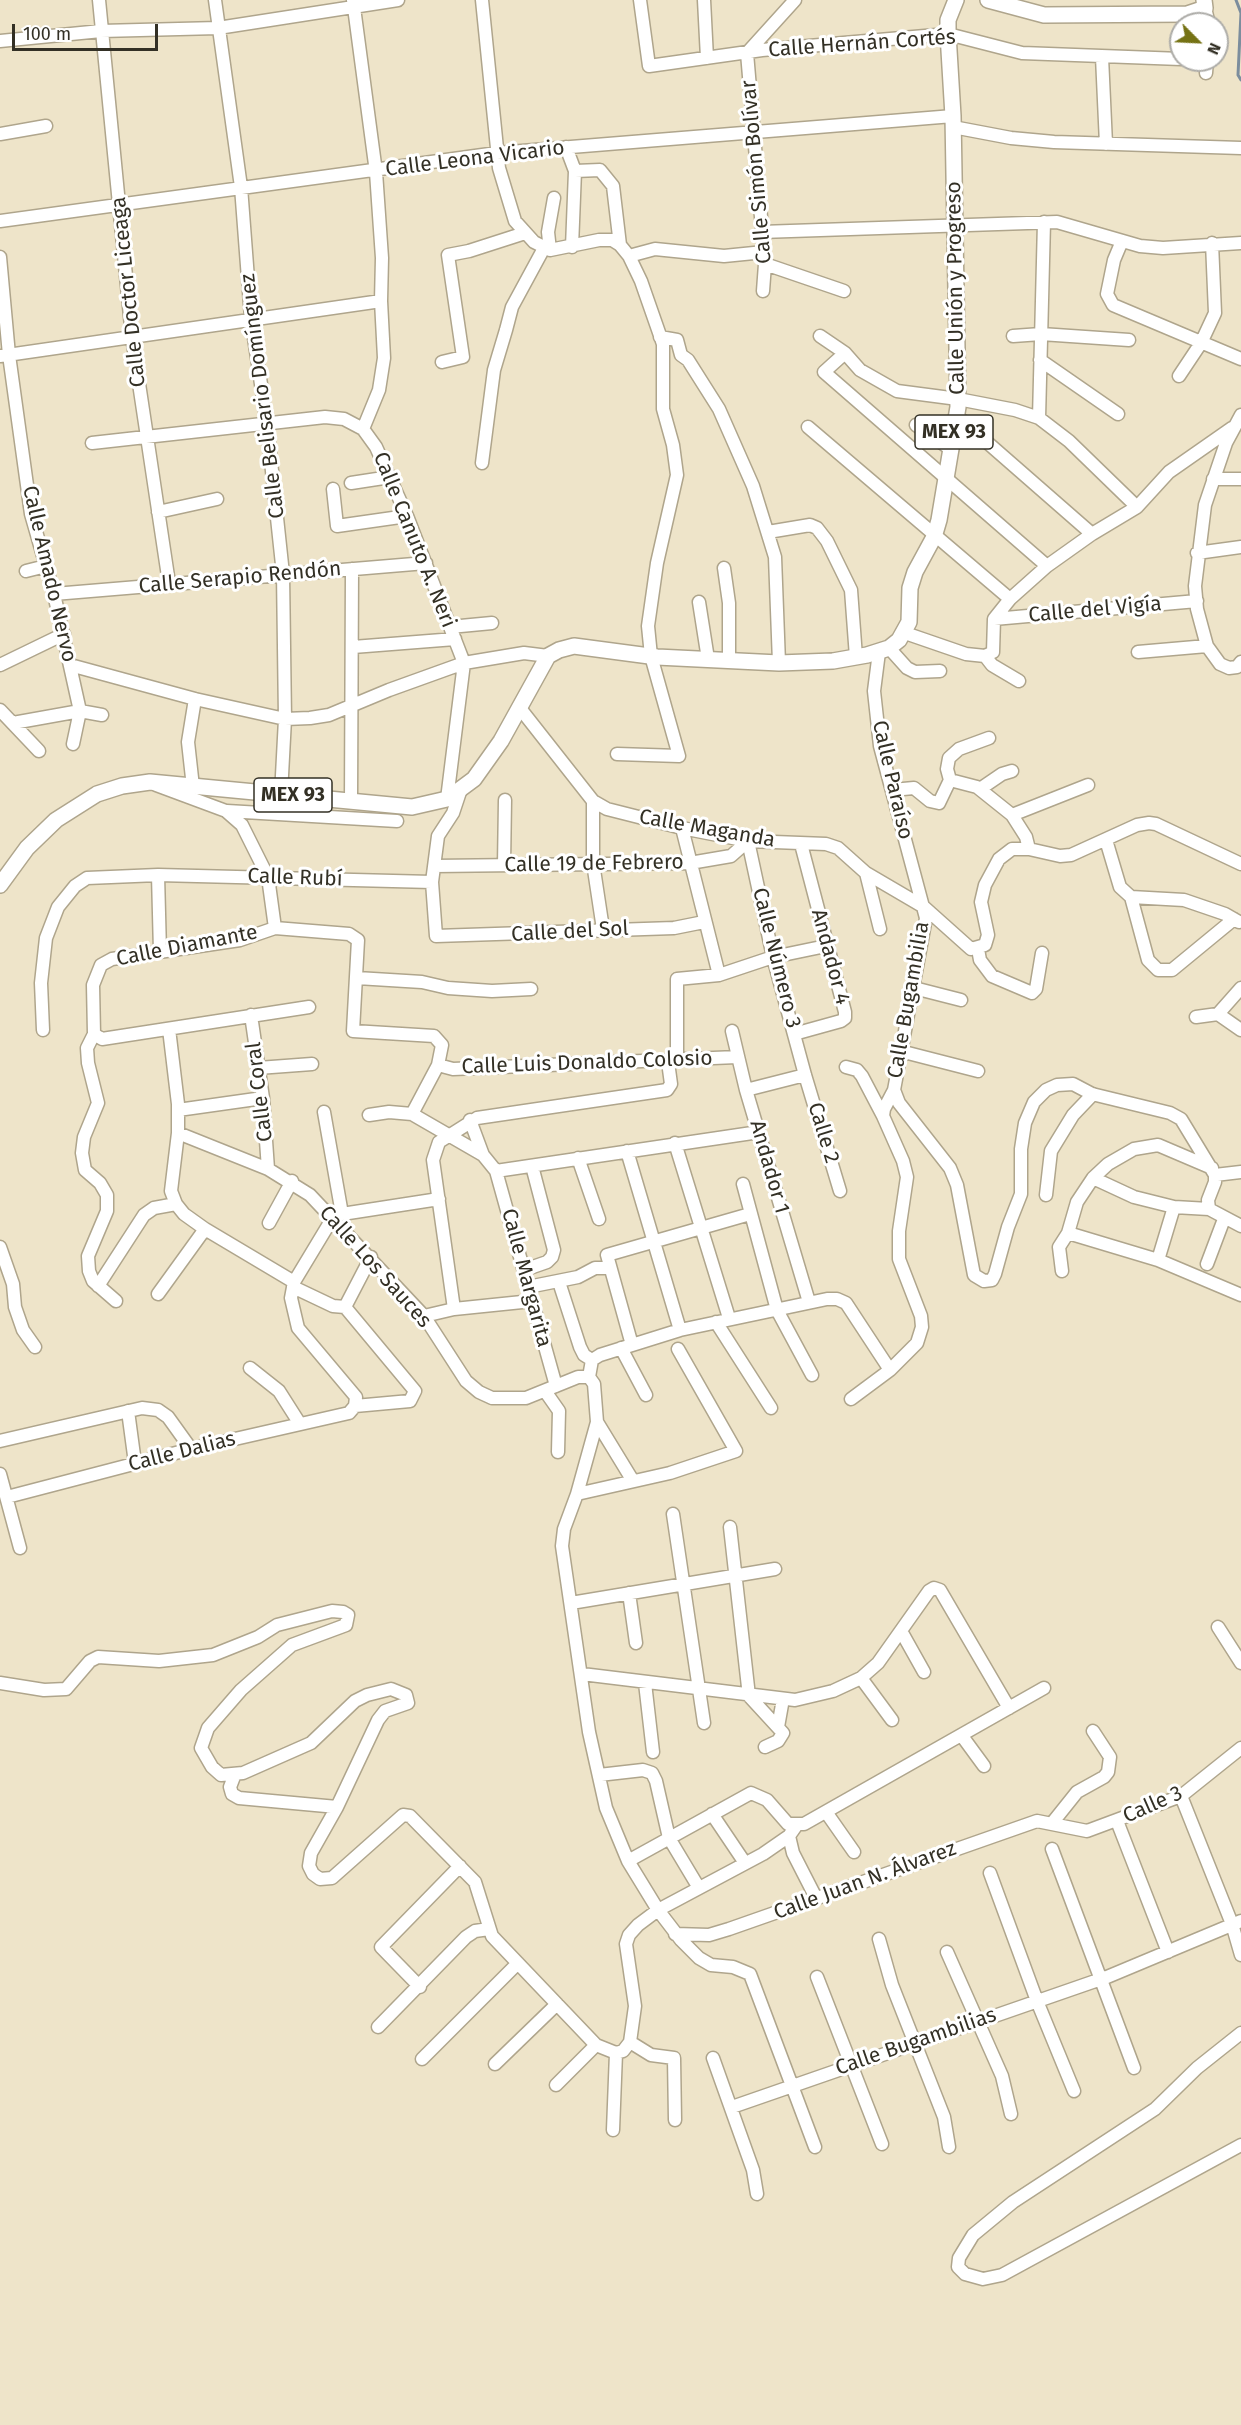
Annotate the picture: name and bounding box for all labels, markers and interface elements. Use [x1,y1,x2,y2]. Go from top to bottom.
scale bar [15,12,160,50]
north arrow [1169,12,1229,72]
text: 100 m [23,23,71,45]
street label: Calle Hernán Cortés [768,25,956,63]
text: N [1203,40,1225,57]
street label: Calle Simón Bolívar [736,79,778,265]
street label: Calle Leona Vicario [384,136,566,182]
street label: Calle Unión y Progreso [942,181,970,395]
street label: Calle Doctor Liceaga [106,196,152,388]
street label: Calle Belisario Domínguez [235,272,291,520]
road number: MEX 93 [915,415,993,449]
street label: Calle Canuto A. Neri [367,449,461,631]
street label: Calle Amado Nervo [16,483,82,665]
street label: Calle Serapio Rendón [138,557,342,599]
street label: Calle del Vigía [1027,592,1163,628]
street label: Calle Paraíso [866,718,918,842]
road number: MEX 93 [254,778,332,812]
street label: Calle Maganda [637,805,777,853]
street label: Calle 19 de Febrero [504,850,684,878]
street label: Calle Rubí [247,864,343,892]
street label: Calle Número 3 [746,885,806,1031]
street label: Andador 4 [805,906,855,1008]
street label: Calle del Sol [511,916,629,948]
street label: Calle Diamante [114,920,260,972]
street label: Calle Bugambilia [883,920,935,1080]
street label: Calle Coral [241,1041,279,1143]
street label: Calle Luis Donaldo Colosio [461,1046,713,1080]
street label: Calle 2 [802,1099,844,1167]
street label: Andador 1 [744,1117,794,1217]
street label: Calle Los Sauces [314,1201,436,1333]
street label: Calle Margarita [495,1206,557,1350]
street label: Calle Dalias [126,1427,238,1477]
street label: Calle 3 [1119,1781,1187,1829]
street label: Calle Juan N. Álvarez [770,1836,960,1926]
street label: Calle Bugambilias [832,2003,1000,2081]

